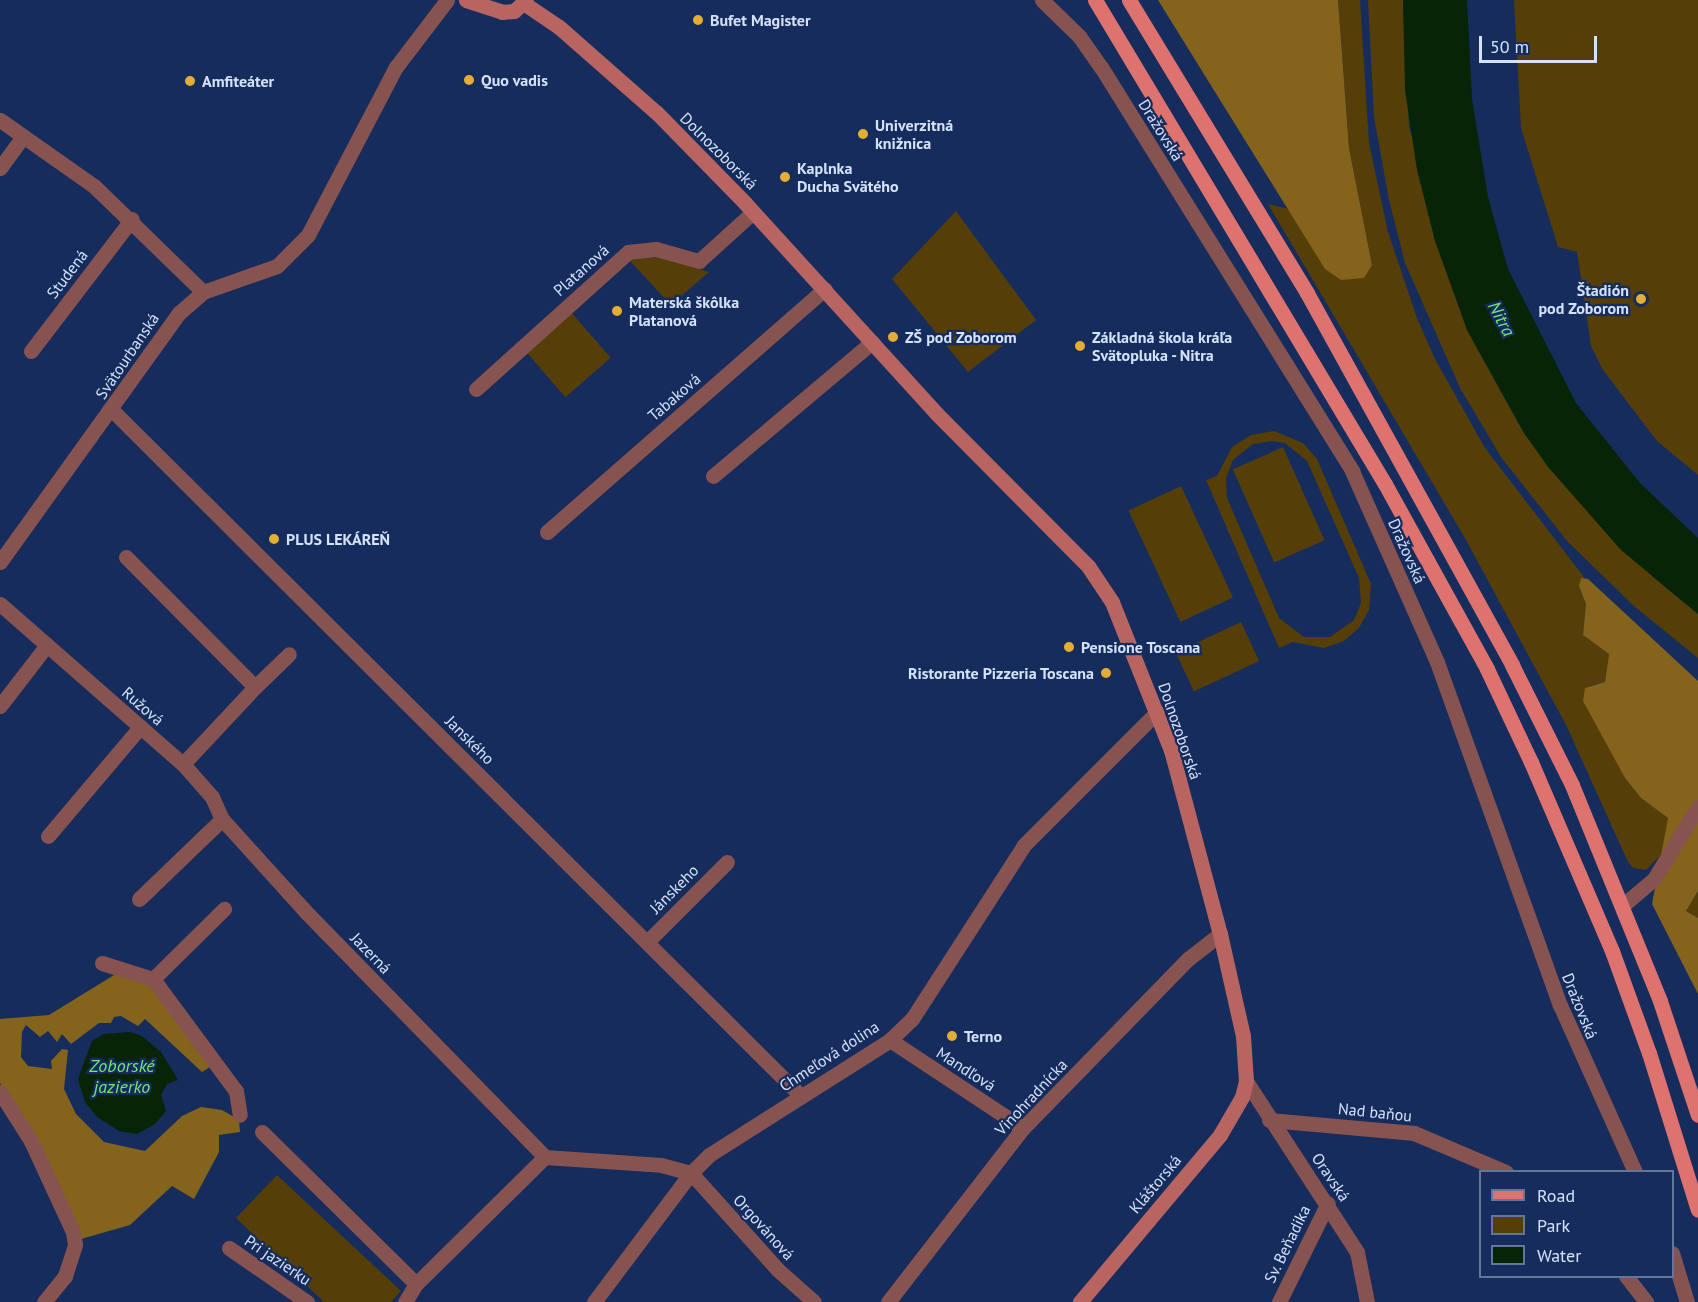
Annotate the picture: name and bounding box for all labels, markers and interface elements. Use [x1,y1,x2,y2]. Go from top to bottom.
place label: Bufet Magister [710,10,810,30]
marker: Bufet Magister [691,13,705,27]
scale bar [1482,24,1600,62]
text: 50 m [1490,35,1529,58]
place label: Quo vadis [481,70,548,90]
place label: Amfiteáter [202,71,274,91]
marker: Quo vadis [462,73,476,87]
marker: Amfiteáter [183,74,197,88]
street label: Dražovská [1135,96,1187,164]
street label: Dolnozoborská [676,108,762,194]
place label: Univerzitná knižnica [875,115,953,153]
marker: Univerzitná knižnica [856,127,870,141]
place label: Kaplnka Ducha Svätého [797,158,899,196]
marker: Kaplnka Ducha Svätého [778,170,792,184]
street label: Platanová [549,240,613,300]
street label: Studená [42,246,92,302]
place label: Štadión pod Zoborom [1538,280,1629,318]
place label: Materská škôlka Platanová [629,292,739,330]
marker: Štadión pod Zoborom [1634,292,1648,306]
water label: Nitra [1483,298,1519,340]
marker: Materská škôlka Platanová [610,304,624,318]
street label: Svätourbanská [91,309,163,403]
place label: ZŠ pod Zoborom [905,327,1017,347]
place label: Základná škola kráľa Svätopluka - Nitra [1092,327,1232,365]
marker: ZŠ pod Zoborom [886,330,900,344]
marker: Základná škola kráľa Svätopluka - Nitra [1073,339,1087,353]
street label: Tabaková [644,369,704,425]
street label: Dražovská [1384,516,1430,586]
place label: PLUS LEKÁREŇ [286,529,390,549]
marker: PLUS LEKÁREŇ [267,532,281,546]
place label: Pensione Toscana [1081,637,1201,657]
marker: Pensione Toscana [1062,640,1076,654]
place label: Ristorante Pizzeria Toscana [907,663,1094,683]
marker: Ristorante Pizzeria Toscana [1099,666,1113,680]
street label: Dolnozoborská [1154,680,1206,782]
street label: Ružová [118,683,168,729]
street label: Janského [442,712,498,768]
street label: Jánskeho [646,861,702,917]
street label: Jazerná [347,928,395,978]
street label: Dražovská [1558,970,1602,1042]
street label: Chmeľová dolina [776,1017,882,1095]
place label: Terno [964,1026,1002,1046]
marker: Terno [945,1029,959,1043]
street label: Mandľová [933,1043,999,1095]
street label: Vinohradnícka [991,1055,1071,1139]
water label: Zoborské jazierko [89,1056,155,1098]
street label: Nad baňou [1337,1099,1413,1125]
street label: Oravská [1308,1149,1354,1205]
street label: Kláštorská [1125,1151,1185,1217]
legend [1479,1170,1674,1278]
text: Road [1537,1184,1575,1207]
street label: Orgovánová [730,1190,798,1264]
street label: Sv. Beňadika [1260,1201,1314,1287]
text: Park [1537,1214,1570,1237]
street label: Pri jazierku [241,1231,315,1289]
text: Water [1537,1244,1581,1267]

